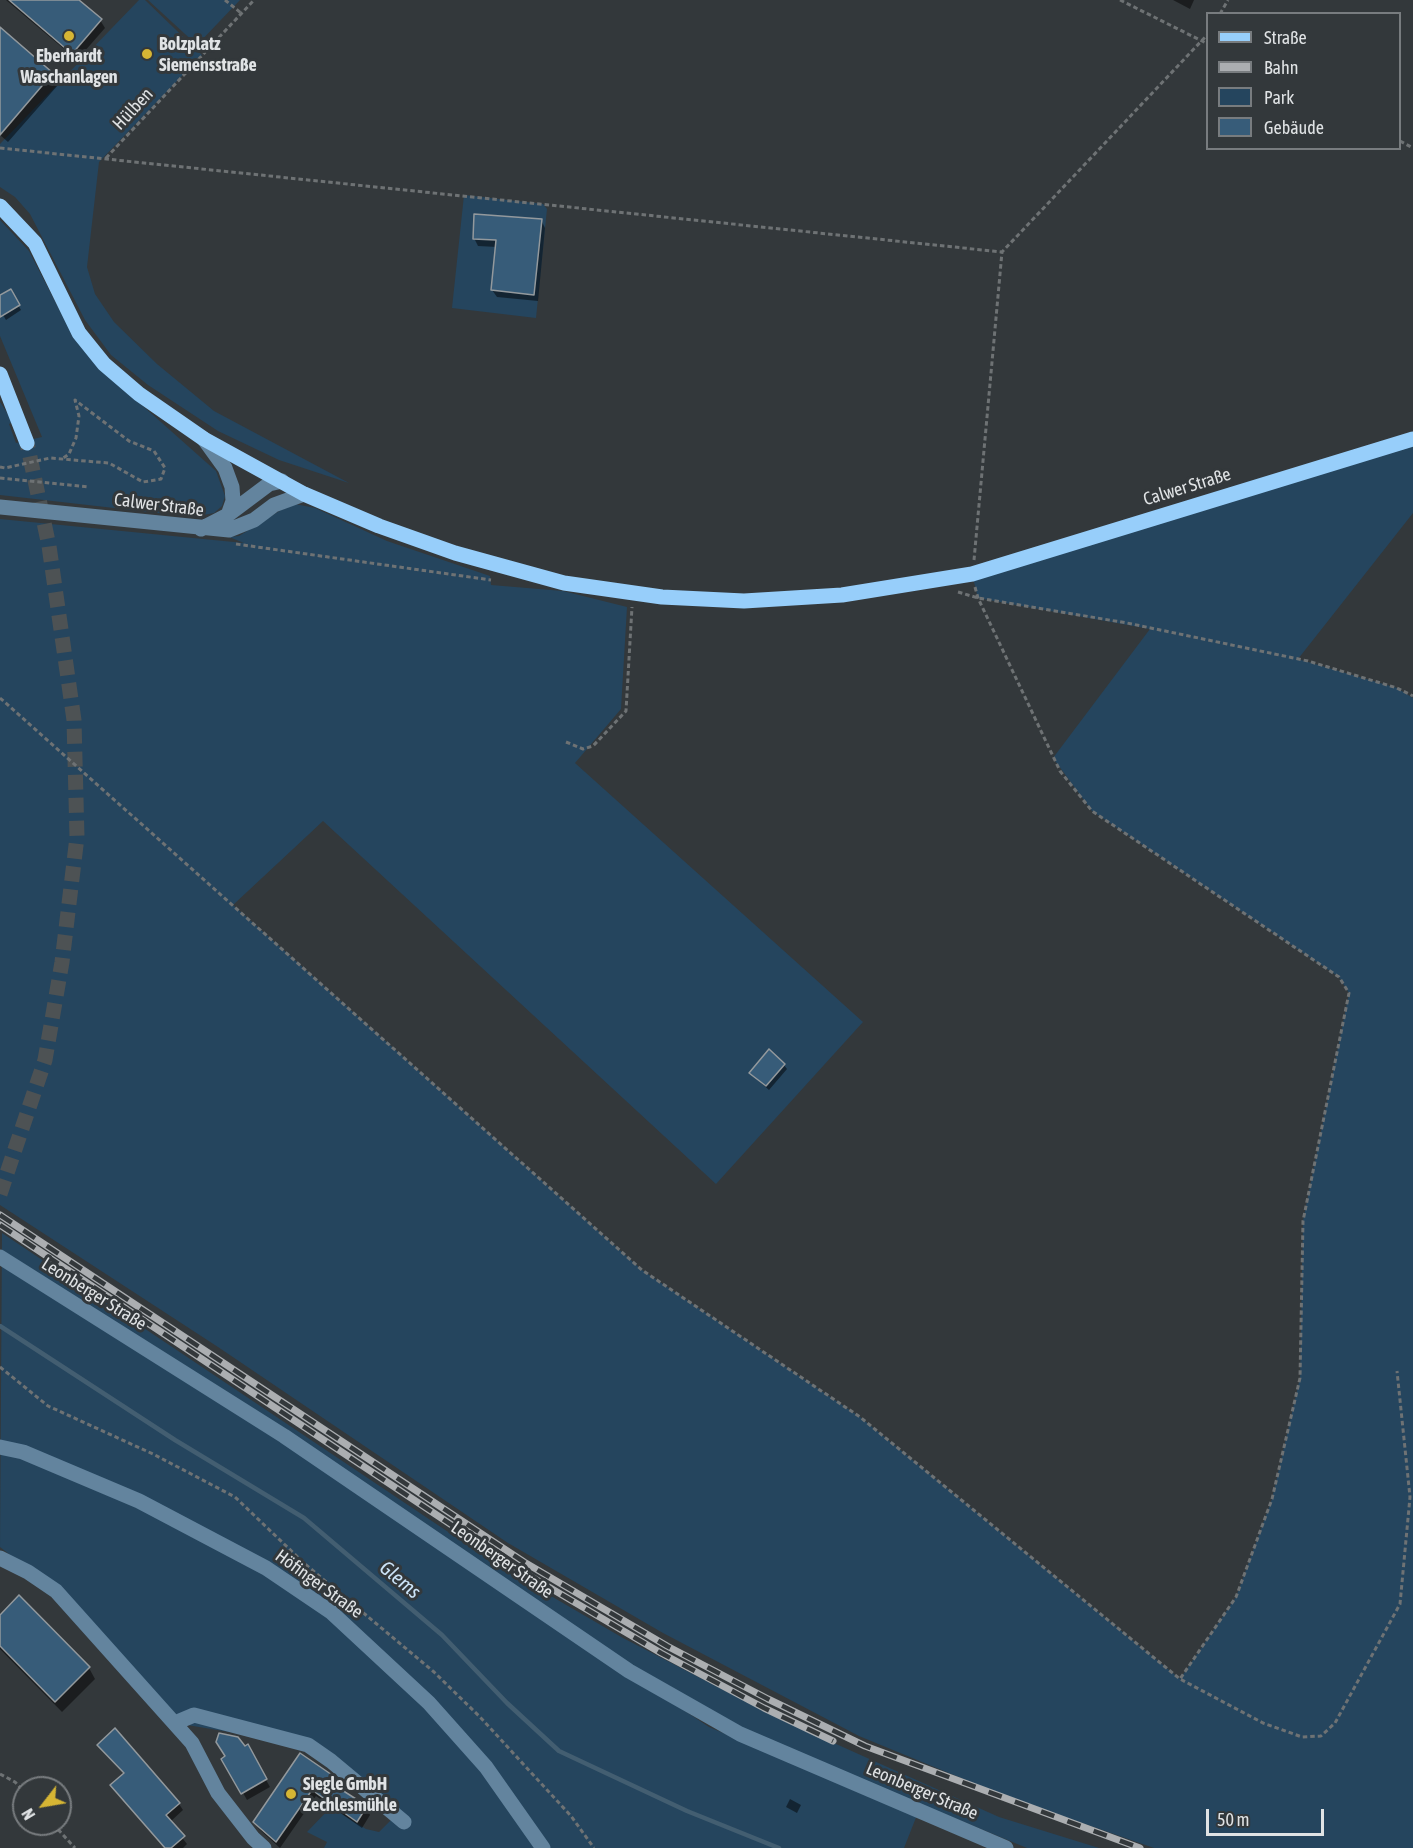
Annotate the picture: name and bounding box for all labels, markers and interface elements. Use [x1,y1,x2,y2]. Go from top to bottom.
legend [1206,12,1401,150]
text: Straße [1264,27,1307,48]
marker: Eberhardt Waschanlagen [62,29,76,43]
place label: Bolzplatz Siemensstraße [159,33,257,76]
place label: Eberhardt Waschanlagen [20,45,118,88]
marker: Bolzplatz Siemensstraße [140,47,154,61]
text: Bahn [1264,57,1298,78]
street label: Hülben [108,84,158,134]
text: Park [1264,87,1294,108]
text: Gebäude [1264,117,1324,138]
street label: Calwer Straße [1141,463,1233,511]
street label: Calwer Straße [113,489,205,521]
street label: Leonberger Straße [38,1253,150,1335]
street label: Leonberger Straße [447,1517,557,1603]
street label: Höfinger Straße [271,1545,367,1623]
water label: Glems [375,1556,425,1604]
street label: Leonberger Straße [863,1758,981,1824]
place label: Siegle GmbH Zechlesmühle [303,1773,397,1816]
north arrow [12,1776,72,1836]
marker: Siegle GmbH Zechlesmühle [284,1787,298,1801]
scale bar [1209,1797,1328,1835]
text: N [18,1806,38,1823]
text: 50 m [1217,1809,1249,1830]

